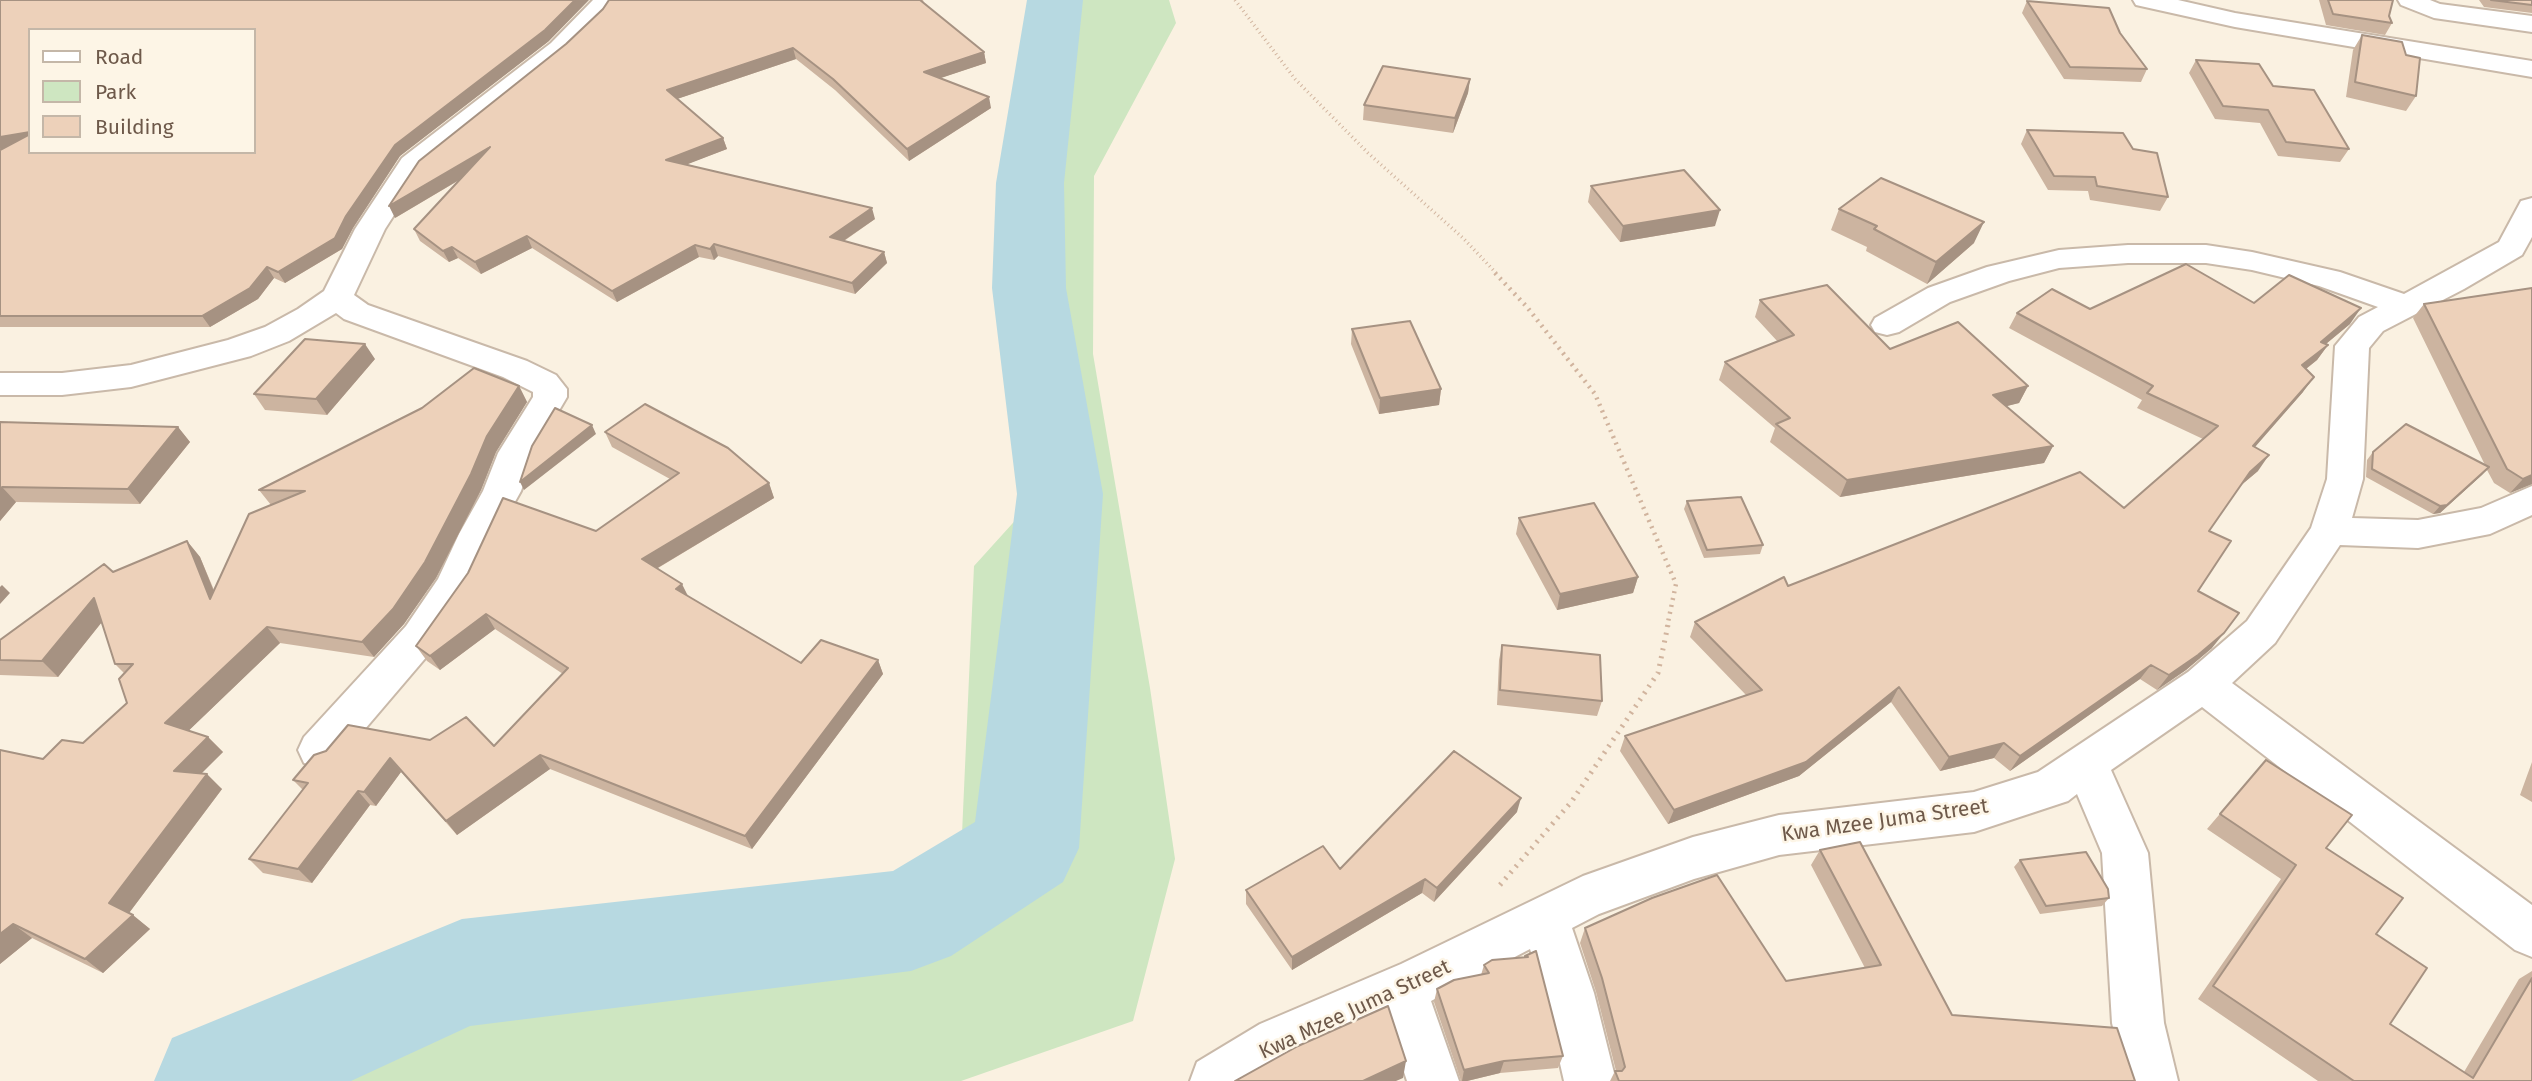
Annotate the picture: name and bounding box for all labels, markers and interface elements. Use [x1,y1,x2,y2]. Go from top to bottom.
legend [28,28,256,154]
text: Road [95,44,143,70]
text: Park [95,79,136,105]
text: Building [95,114,174,140]
street label: Kwa Mzee Juma Street [1780,794,1990,848]
street label: Kwa Mzee Juma Street [1255,955,1455,1065]

